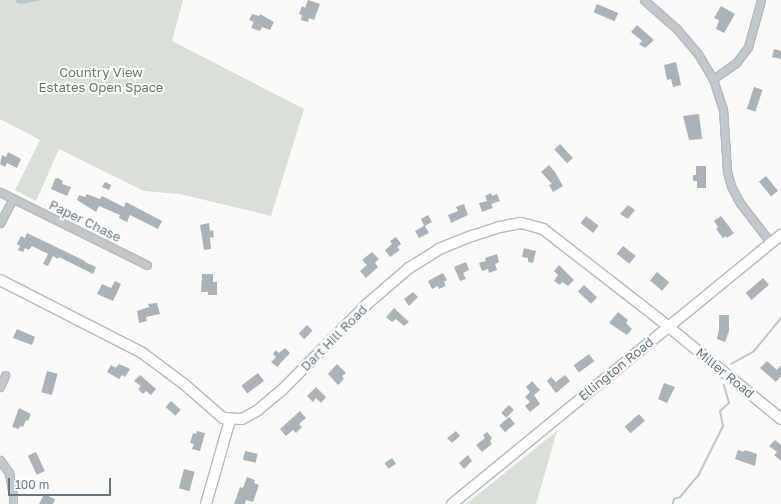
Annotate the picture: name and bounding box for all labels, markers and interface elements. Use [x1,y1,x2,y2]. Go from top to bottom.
park label: Country View Estates Open Space [39,65,163,96]
street label: Paper Chase [46,197,124,245]
street label: Dart Hill Road [298,302,370,374]
street label: Ellington Road [575,334,657,404]
street label: Miller Road [693,345,757,401]
scale bar [10,470,113,496]
text: 100 m [15,477,49,492]

